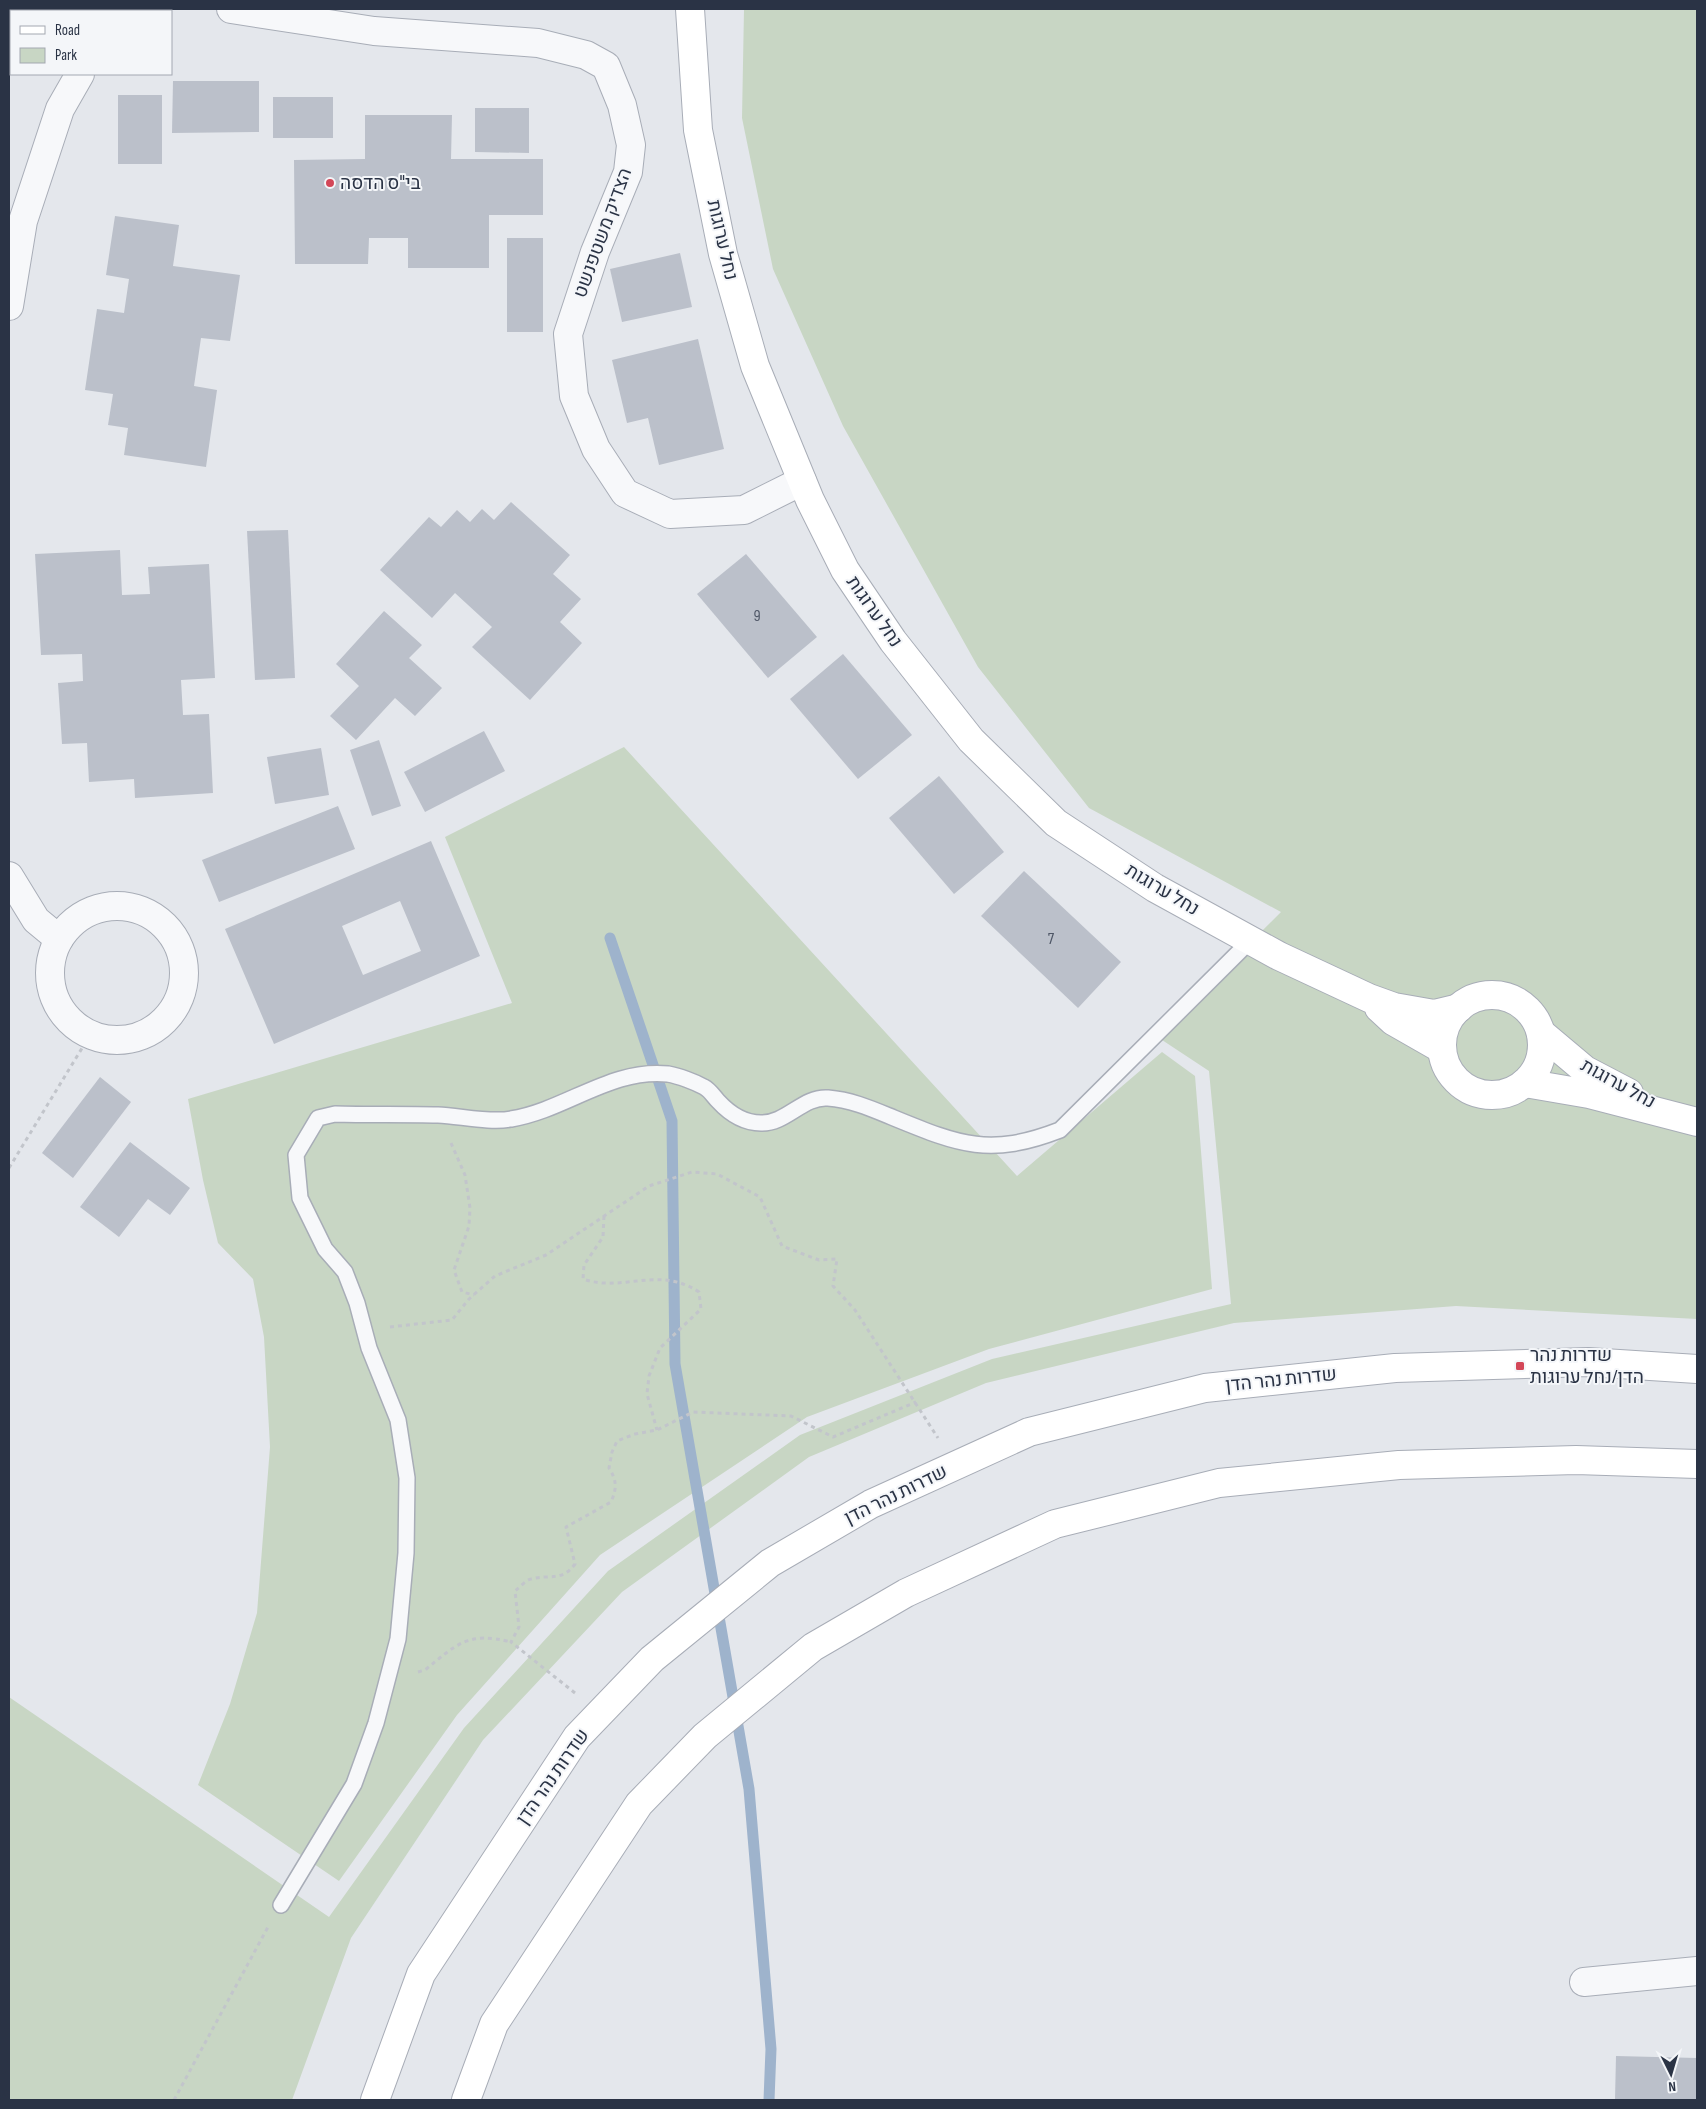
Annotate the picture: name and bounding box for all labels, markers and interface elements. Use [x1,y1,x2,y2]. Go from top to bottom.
legend [10,10,172,75]
text: Road [55,21,80,40]
text: Park [55,46,77,65]
street label: הצדיק משטפנשט [569,165,637,301]
place label: בי"ס הדסה [340,172,421,195]
marker: בי"ס הדסה [324,177,336,189]
street label: נחל ערוגות [702,197,742,283]
street label: נחל ערוגות [841,572,907,652]
house number: 9 [753,607,761,626]
street label: נחל ערוגות [1121,859,1203,921]
house number: 7 [1048,930,1055,949]
street label: נחל ערוגות [1577,1054,1659,1114]
place label: שדרות נהר הדן/נחל ערוגות [1530,1344,1644,1389]
marker: שדרות נהר הדן/נחל ערוגות [1514,1360,1526,1372]
street label: שדרות נהר הדן [1224,1363,1338,1397]
street label: שדרות נהר הדן [841,1460,951,1530]
street label: שדרות נהר הדן [512,1725,594,1829]
north arrow [1646,2049,1696,2099]
text: N [1668,2078,1677,2095]

